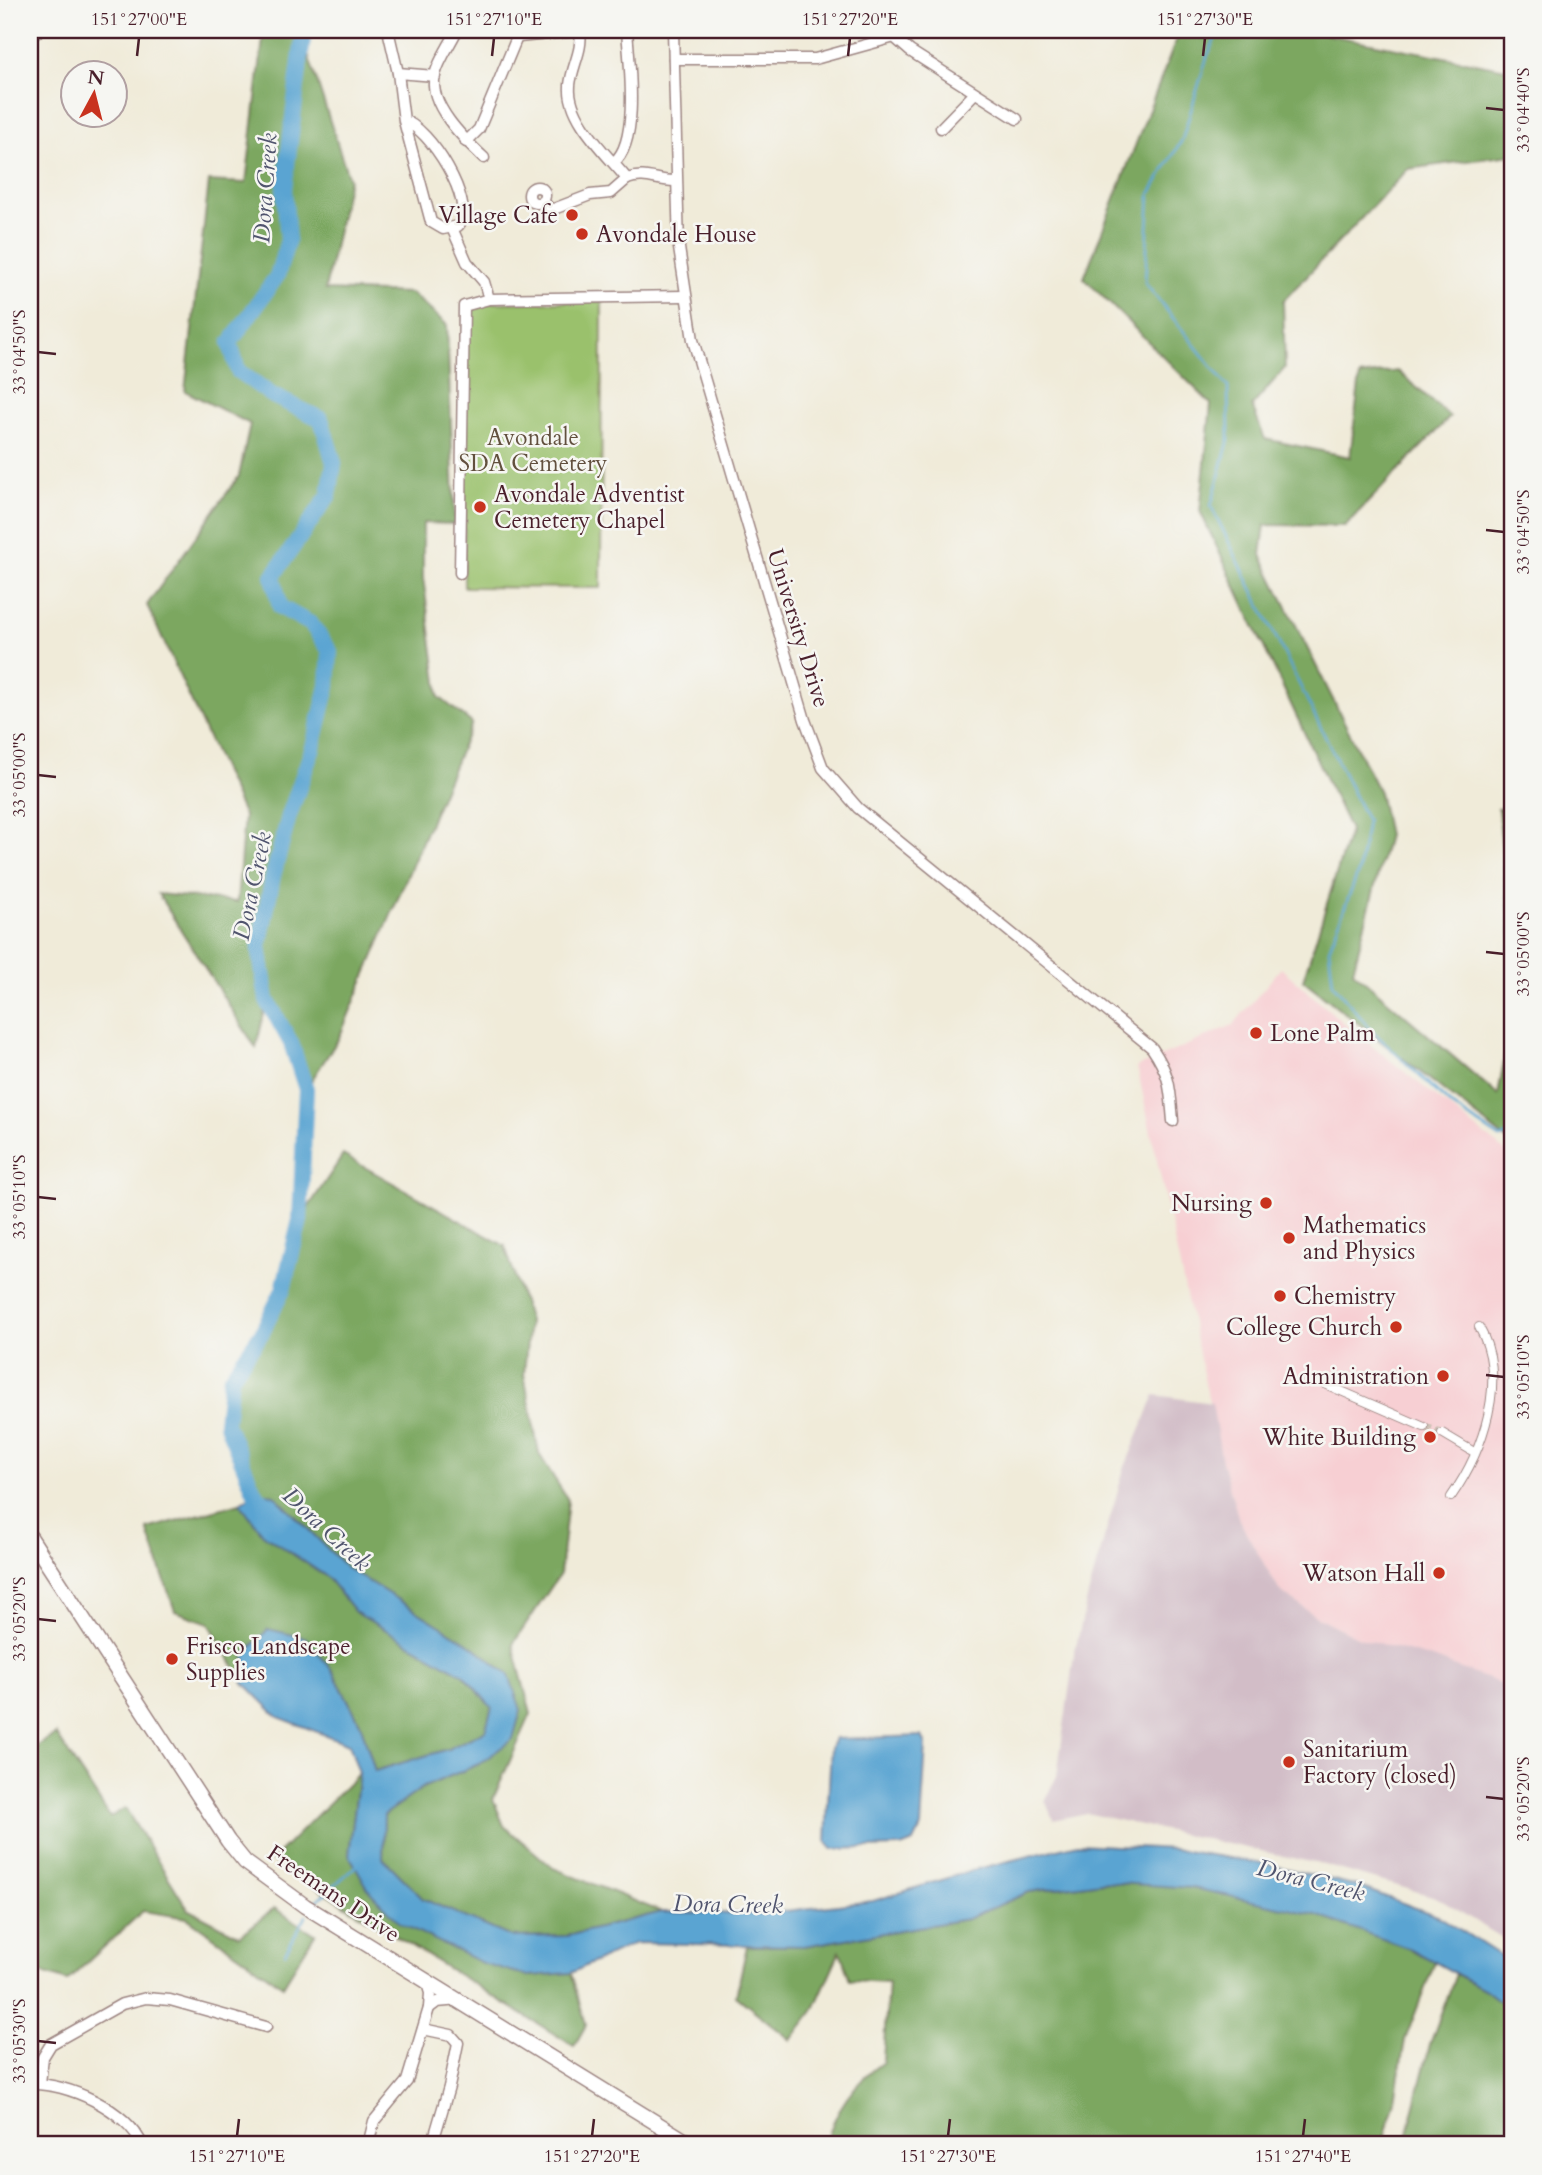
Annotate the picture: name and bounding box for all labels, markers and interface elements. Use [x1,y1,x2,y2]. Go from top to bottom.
text: 151°27'00"E [91,7,187,32]
text: 151°27'10"E [446,7,542,32]
text: 151°27'20"E [802,7,898,32]
text: 151°27'30"E [1157,7,1253,32]
north arrow [60,60,130,130]
text: N [86,64,106,92]
text: 33°04'40"S [1511,68,1536,152]
water label: Dora Creek [245,132,286,244]
place label: Village Cafe [438,200,558,231]
marker: Village Cafe [564,207,580,223]
place label: Avondale House [596,219,757,250]
marker: Avondale House [574,226,590,242]
text: 33°04'50"S [7,310,32,394]
park label: Avondale SDA Cemetery [459,422,607,479]
place label: Avondale Adventist Cemetery Chapel [494,479,685,536]
text: 33°04'50"S [1511,490,1536,574]
marker: Avondale Adventist Cemetery Chapel [472,499,488,515]
street label: University Drive [760,545,837,711]
text: 33°05'00"S [7,733,32,817]
water label: Dora Creek [225,829,280,943]
text: 33°05'00"S [1511,912,1536,996]
place label: Lone Palm [1270,1018,1375,1049]
marker: Lone Palm [1248,1025,1264,1041]
text: 33°05'10"S [7,1155,32,1239]
place label: Nursing [1171,1188,1252,1219]
marker: Nursing [1258,1195,1274,1211]
place label: Mathematics and Physics [1303,1210,1426,1267]
marker: Mathematics and Physics [1281,1230,1297,1246]
place label: Chemistry [1294,1281,1396,1312]
marker: Chemistry [1272,1288,1288,1304]
place label: College Church [1226,1312,1382,1343]
marker: College Church [1388,1319,1404,1335]
text: 33°05'10"S [1511,1335,1536,1419]
place label: Administration [1282,1361,1429,1392]
marker: Administration [1435,1368,1451,1384]
place label: White Building [1261,1422,1416,1453]
marker: White Building [1422,1429,1438,1445]
water label: Dora Creek [275,1480,378,1579]
place label: Watson Hall [1301,1558,1425,1589]
marker: Watson Hall [1431,1565,1447,1581]
text: 33°05'20"S [7,1577,32,1661]
place label: Frisco Landscape Supplies [186,1631,351,1688]
marker: Frisco Landscape Supplies [164,1651,180,1667]
place label: Sanitarium Factory (closed) [1303,1734,1457,1791]
marker: Sanitarium Factory (closed) [1281,1754,1297,1770]
text: 33°05'20"S [1511,1757,1536,1841]
street label: Freemans Drive [261,1837,406,1949]
water label: Dora Creek [1253,1851,1368,1910]
water label: Dora Creek [673,1887,783,1922]
text: 33°05'30"S [7,1999,32,2083]
text: 151°27'10"E [189,2144,285,2169]
text: 151°27'20"E [544,2144,640,2169]
text: 151°27'30"E [900,2144,996,2169]
text: 151°27'40"E [1255,2144,1351,2169]

